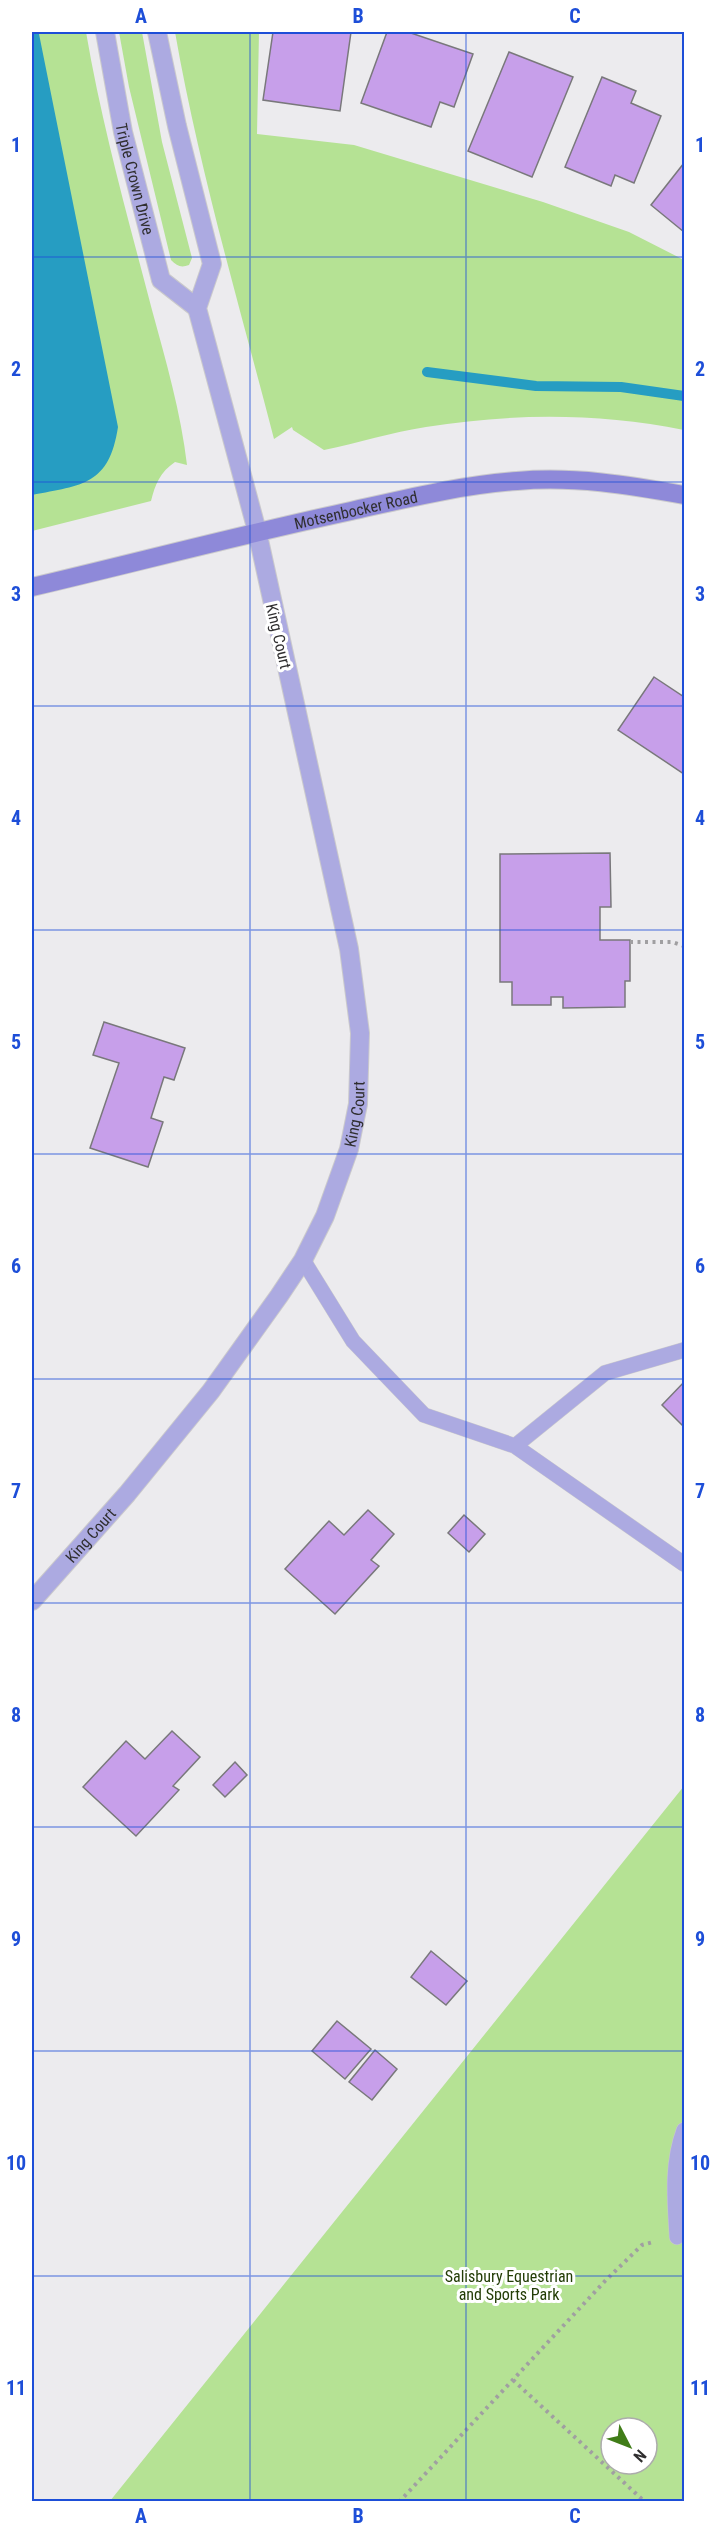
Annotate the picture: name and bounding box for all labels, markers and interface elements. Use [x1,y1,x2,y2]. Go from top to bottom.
text: A [135,4,147,28]
text: B [352,4,364,28]
text: C [569,4,581,28]
street label: Triple Crown Drive [112,122,158,237]
text: 1 [11,133,21,157]
text: 1 [695,133,705,157]
text: 2 [11,357,21,381]
text: 2 [695,357,705,381]
street label: Motsenbocker Road [292,487,419,533]
text: 3 [11,582,21,606]
text: 3 [695,582,705,606]
street label: King Court [262,602,295,671]
text: 4 [11,806,21,830]
text: 4 [695,806,705,830]
text: 5 [11,1030,21,1054]
text: 5 [695,1030,705,1054]
street label: King Court [341,1081,369,1149]
text: 6 [11,1254,21,1278]
text: 6 [695,1254,705,1278]
text: 7 [11,1479,21,1503]
text: 7 [695,1479,705,1503]
street label: King Court [62,1504,120,1567]
text: 8 [11,1703,21,1727]
text: 8 [695,1703,705,1727]
text: 9 [11,1927,21,1951]
text: 9 [695,1927,705,1951]
text: 10 [6,2151,26,2175]
text: 10 [690,2151,710,2175]
park label: Salisbury Equestrian and Sports Park [445,2267,573,2304]
text: 11 [6,2376,26,2400]
text: 11 [690,2376,710,2400]
north arrow [599,2416,659,2476]
text: N [629,2446,650,2466]
text: A [135,2504,147,2528]
text: B [352,2504,364,2528]
text: C [569,2504,581,2528]

